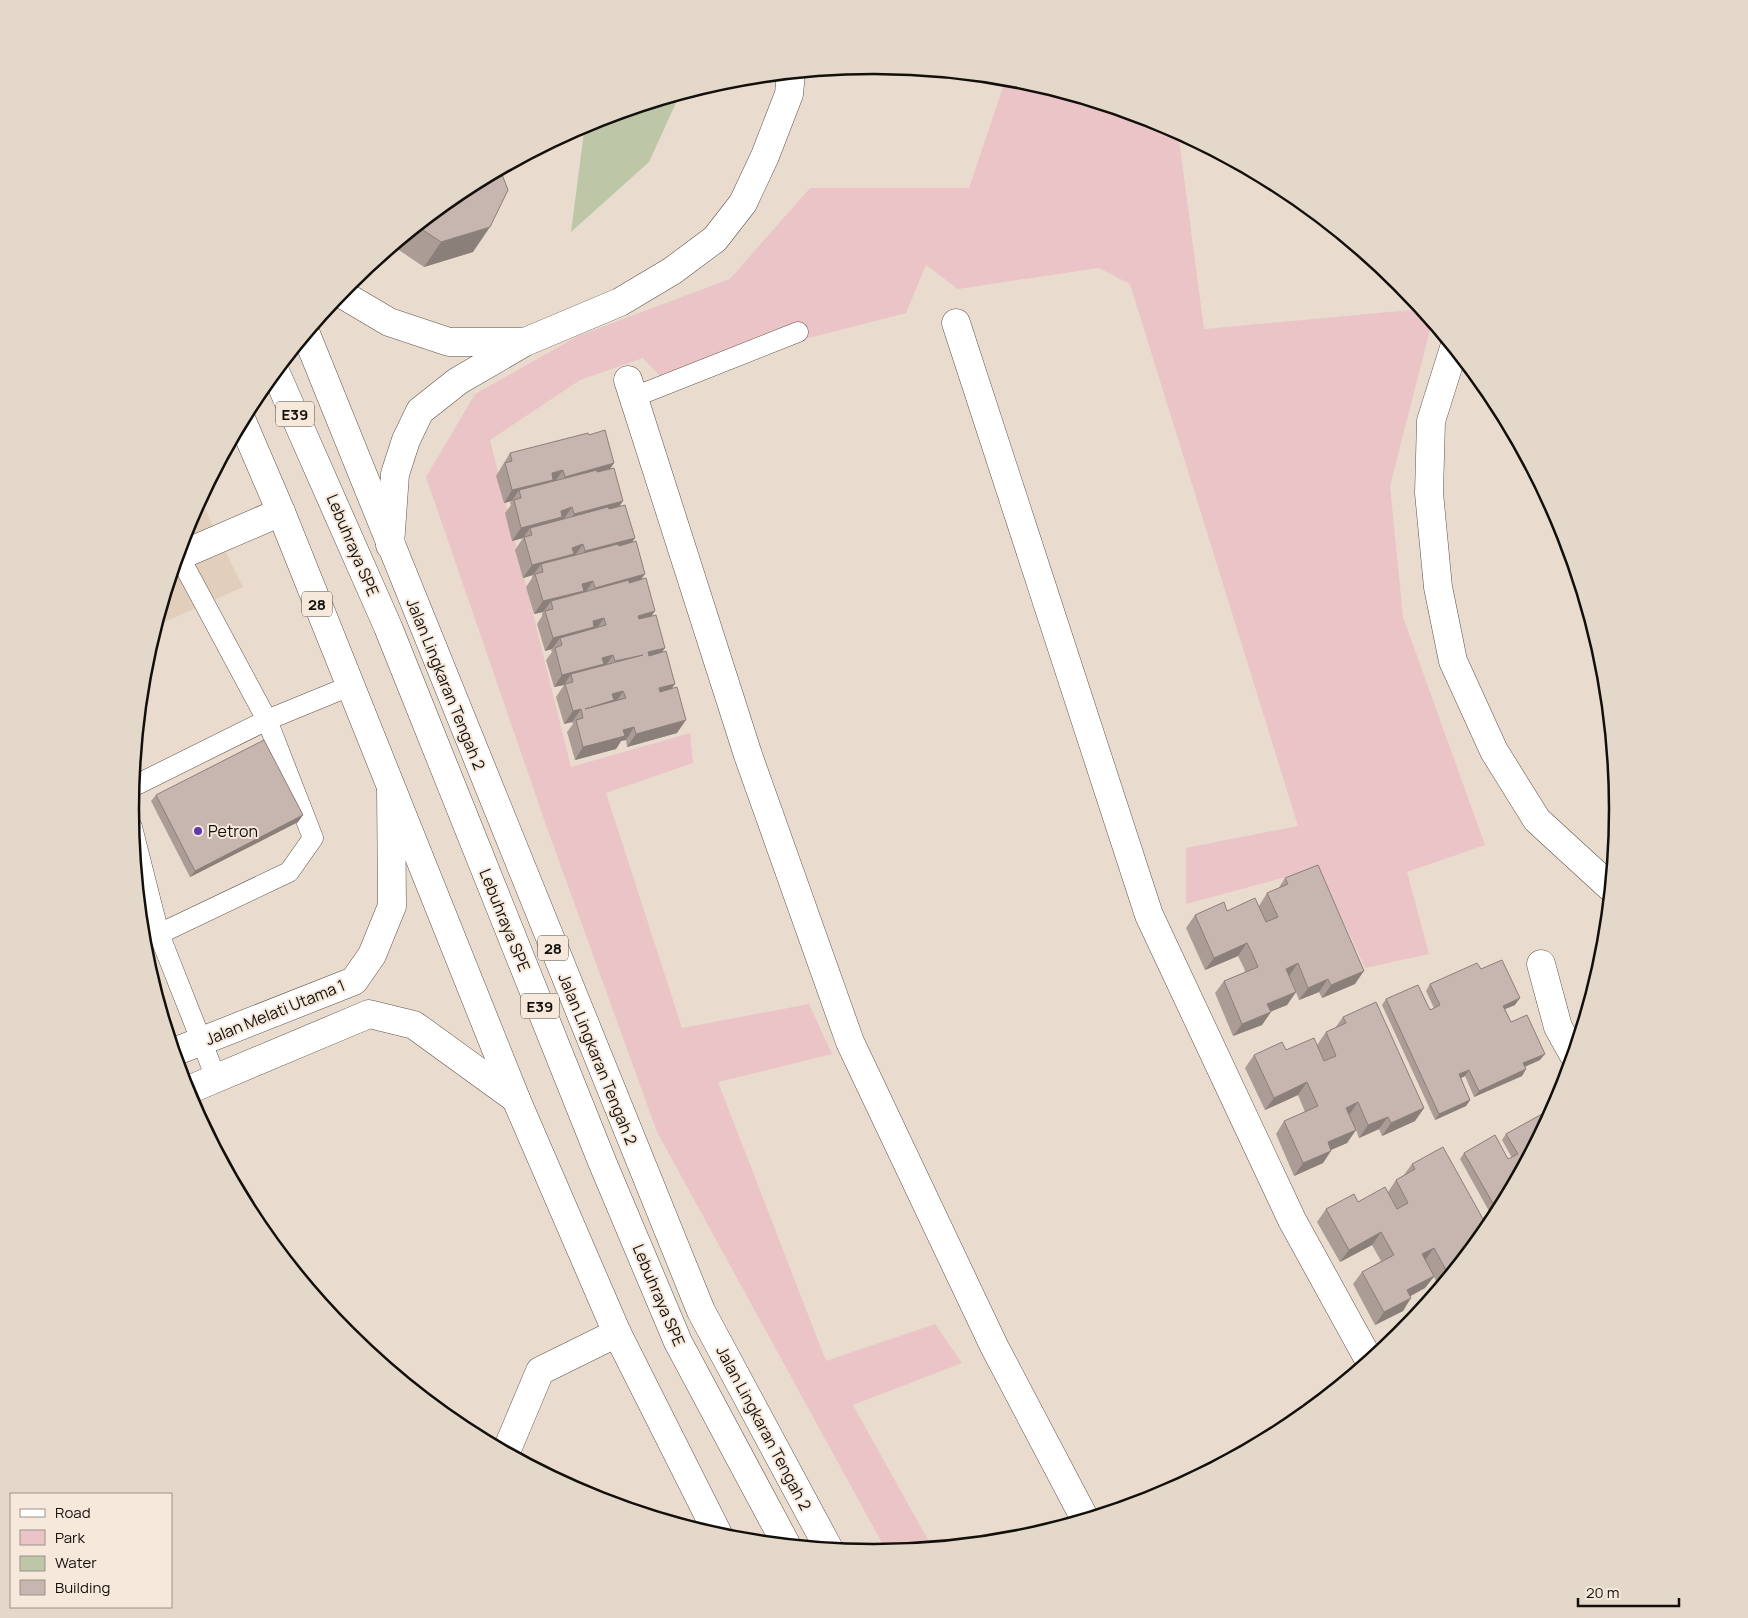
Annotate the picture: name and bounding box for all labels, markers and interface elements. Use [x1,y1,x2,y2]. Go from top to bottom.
road number: E39 [276,402,314,426]
street label: Lebuhraya SPE [322,491,384,599]
road number: 28 [302,592,332,616]
street label: Jalan Lingkaran Tengah 2 [401,595,491,773]
place label: Petron [208,820,258,842]
marker: Petron [192,825,204,837]
street label: Lebuhraya SPE [474,865,536,975]
road number: 28 [538,936,568,960]
street label: Jalan Lingkaran Tengah 2 [553,970,643,1148]
street label: Jalan Melati Utama 1 [202,974,348,1050]
road number: E39 [521,994,559,1018]
street label: Lebuhraya SPE [628,1241,690,1349]
street label: Jalan Lingkaran Tengah 2 [711,1342,817,1514]
legend [10,1493,172,1608]
text: Road [55,1502,91,1523]
text: Park [55,1527,85,1548]
text: Water [55,1552,97,1573]
scale bar [1578,1576,1679,1608]
text: Building [55,1577,110,1598]
text: 20 m [1586,1582,1619,1603]

